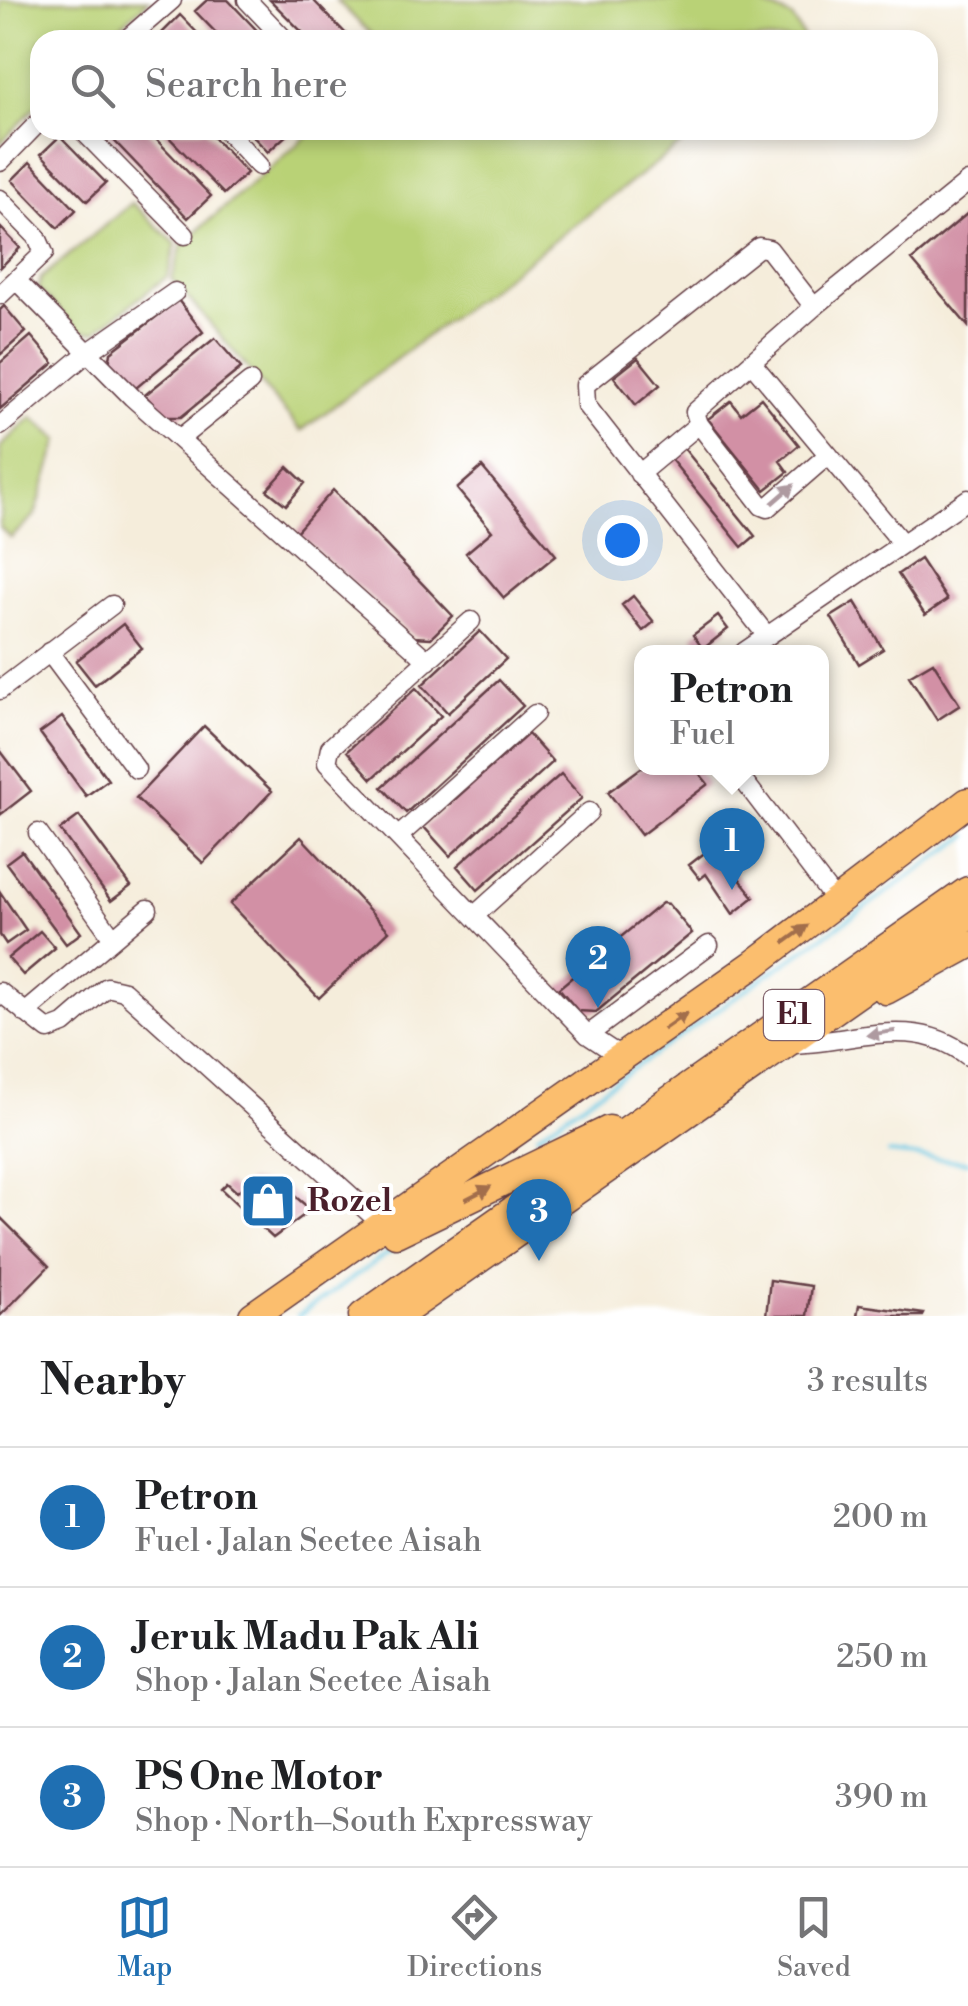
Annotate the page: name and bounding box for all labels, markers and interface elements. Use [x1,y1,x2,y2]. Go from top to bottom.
search box [30,30,938,140]
icon: search [65,58,120,113]
text: Search here [145,62,348,109]
one-way arrow [770,484,795,506]
your location [597,515,648,566]
popup [634,645,829,775]
text: Petron [670,667,793,714]
text: Fuel [670,714,735,754]
pin: 1 [700,808,764,890]
one-way arrow [782,925,809,945]
pin: 2 [566,926,630,1008]
road number: E1 [764,990,824,1040]
one-way arrow [661,1012,688,1031]
one-way arrow [865,1026,896,1041]
shop icon: Rozel [238,1171,298,1231]
pin: 3 [506,1178,572,1261]
place label: Rozel [307,1181,393,1221]
one-way arrow [463,1185,492,1202]
text: Nearby [40,1355,185,1408]
text: 3 results [807,1361,928,1401]
text: Petron [135,1474,258,1521]
text: 1 [65,1497,80,1537]
text: 200 m [833,1497,928,1537]
text: Fuel · Jalan Seetee Aisah [135,1521,482,1561]
text: Jeruk Madu Pak Ali [135,1614,479,1661]
text: 2 [62,1637,83,1677]
text: 250 m [836,1637,928,1677]
text: Shop · Jalan Seetee Aisah [135,1661,491,1701]
text: PS One Motor [135,1754,383,1801]
text: 3 [63,1777,82,1817]
text: 390 m [835,1777,928,1817]
text: Shop · North–South Expressway [135,1801,592,1841]
tab: Map [117,1890,172,1985]
tab: Directions [407,1890,542,1985]
tab: Saved [777,1890,851,1985]

